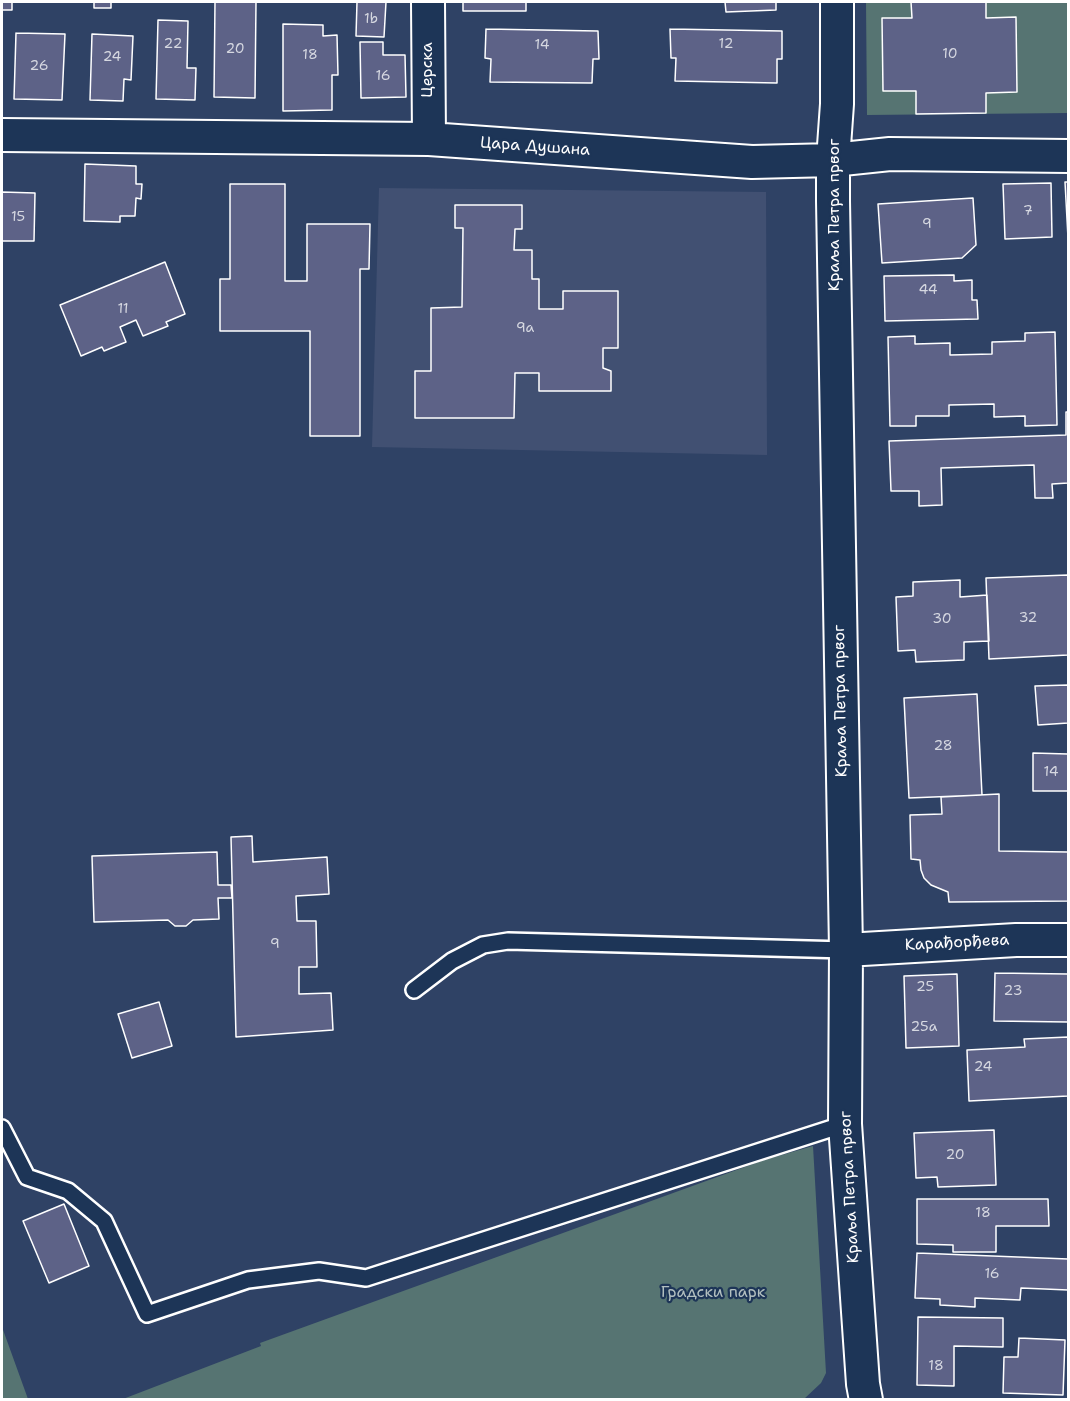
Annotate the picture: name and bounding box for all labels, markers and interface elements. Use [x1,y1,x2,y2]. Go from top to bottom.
house number: 1b [364,11,378,27]
house number: 22 [164,36,182,52]
house number: 12 [719,36,733,52]
house number: 14 [534,37,550,53]
house number: 20 [225,41,245,57]
street label: Церска [418,42,438,98]
house number: 10 [942,46,958,62]
house number: 18 [302,47,318,63]
house number: 24 [103,49,121,65]
house number: 26 [30,58,48,74]
house number: 16 [375,68,391,84]
street label: Цара Душана [479,134,591,160]
street label: Краља Петра првог [825,139,845,291]
house number: 7 [1023,203,1033,219]
house number: 15 [11,209,25,225]
house number: 9 [922,216,932,232]
house number: 44 [918,282,938,298]
house number: 11 [117,301,129,317]
house number: 9a [516,320,534,336]
house number: 32 [1019,610,1037,626]
house number: 30 [932,611,952,627]
street label: Краља Петра првог [830,625,852,777]
house number: 28 [933,738,953,754]
house number: 14 [1043,764,1059,780]
street label: Карађорђева [904,931,1010,955]
house number: 9 [270,936,280,952]
house number: 25 [916,979,934,995]
house number: 23 [1004,983,1022,999]
house number: 25a [911,1019,937,1035]
house number: 24 [974,1059,992,1075]
street label: Краља Петра првог [836,1110,864,1264]
house number: 20 [945,1147,965,1163]
house number: 18 [975,1205,991,1221]
house number: 16 [984,1266,1000,1282]
park label: Градски парк [661,1283,765,1303]
house number: 18 [928,1358,944,1374]

